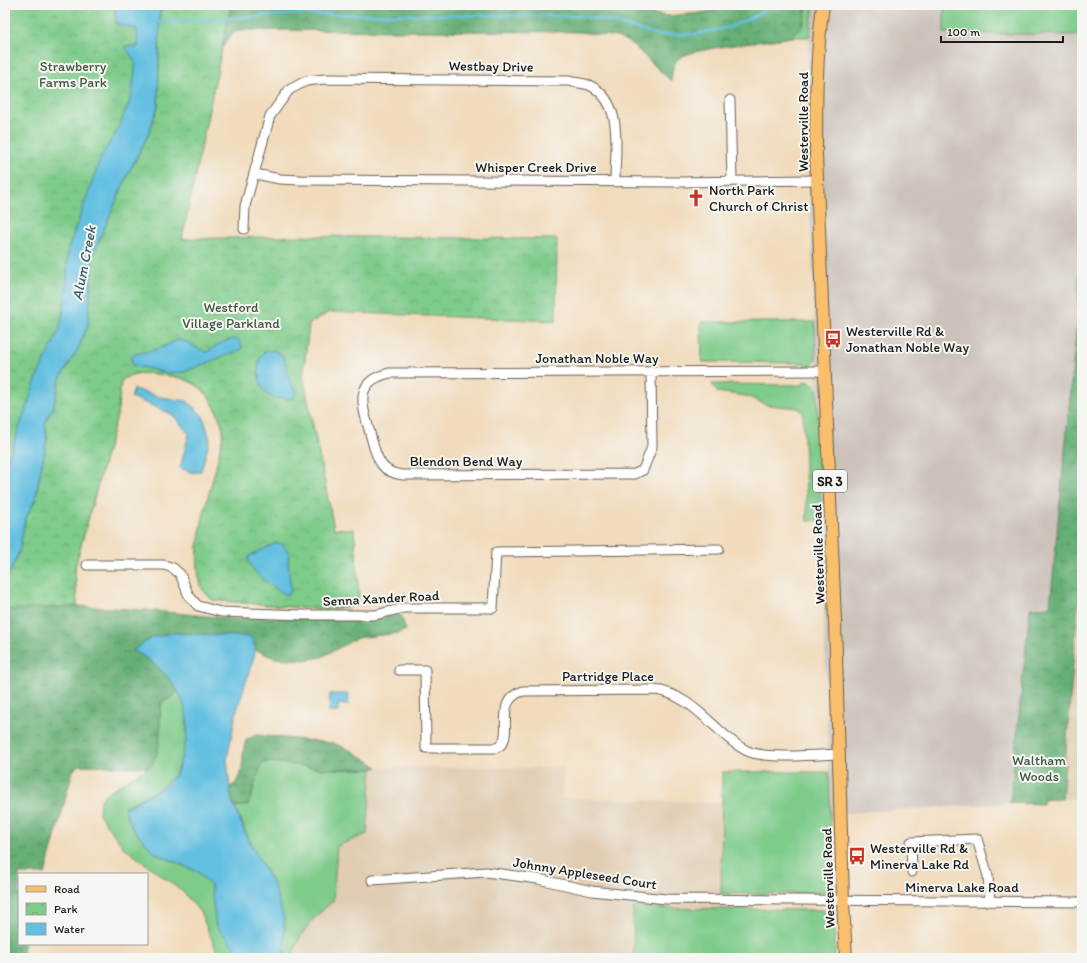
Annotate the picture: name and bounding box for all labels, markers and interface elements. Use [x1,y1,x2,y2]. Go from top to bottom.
scale bar [941,18,1063,44]
text: 100 m [947,25,980,39]
street label: Westbay Drive [448,57,534,76]
park label: Strawberry Farms Park [39,58,107,91]
street label: Westerville Road [795,72,812,172]
street label: Whisper Creek Drive [475,159,597,176]
place label: North Park Church of Christ [709,182,808,215]
church icon: North Park Church of Christ [686,188,706,208]
water label: Alum Creek [68,223,100,302]
park label: Westford Village Parkland [182,299,280,332]
place label: Westerville Rd & Jonathan Noble Way [846,323,969,356]
bus stop icon: Westerville Rd & Jonathan Noble Way [823,329,843,349]
street label: Jonathan Noble Way [535,350,659,367]
street label: Blendon Bend Way [410,453,523,470]
road number: SR 3 [813,470,847,492]
street label: Westerville Road [808,503,829,604]
street label: Senna Xander Road [322,587,440,610]
street label: Partridge Place [562,668,654,685]
park label: Waltham Woods [1012,752,1066,785]
street label: Westerville Road [818,827,839,928]
place label: Westerville Rd & Minerva Lake Rd [870,840,969,873]
bus stop icon: Westerville Rd & Minerva Lake Rd [847,846,867,866]
street label: Johnny Appleseed Court [512,854,658,893]
legend [18,873,148,945]
street label: Minerva Lake Road [905,879,1019,896]
text: Road [54,882,80,896]
text: Park [54,902,78,916]
text: Water [54,922,85,936]

